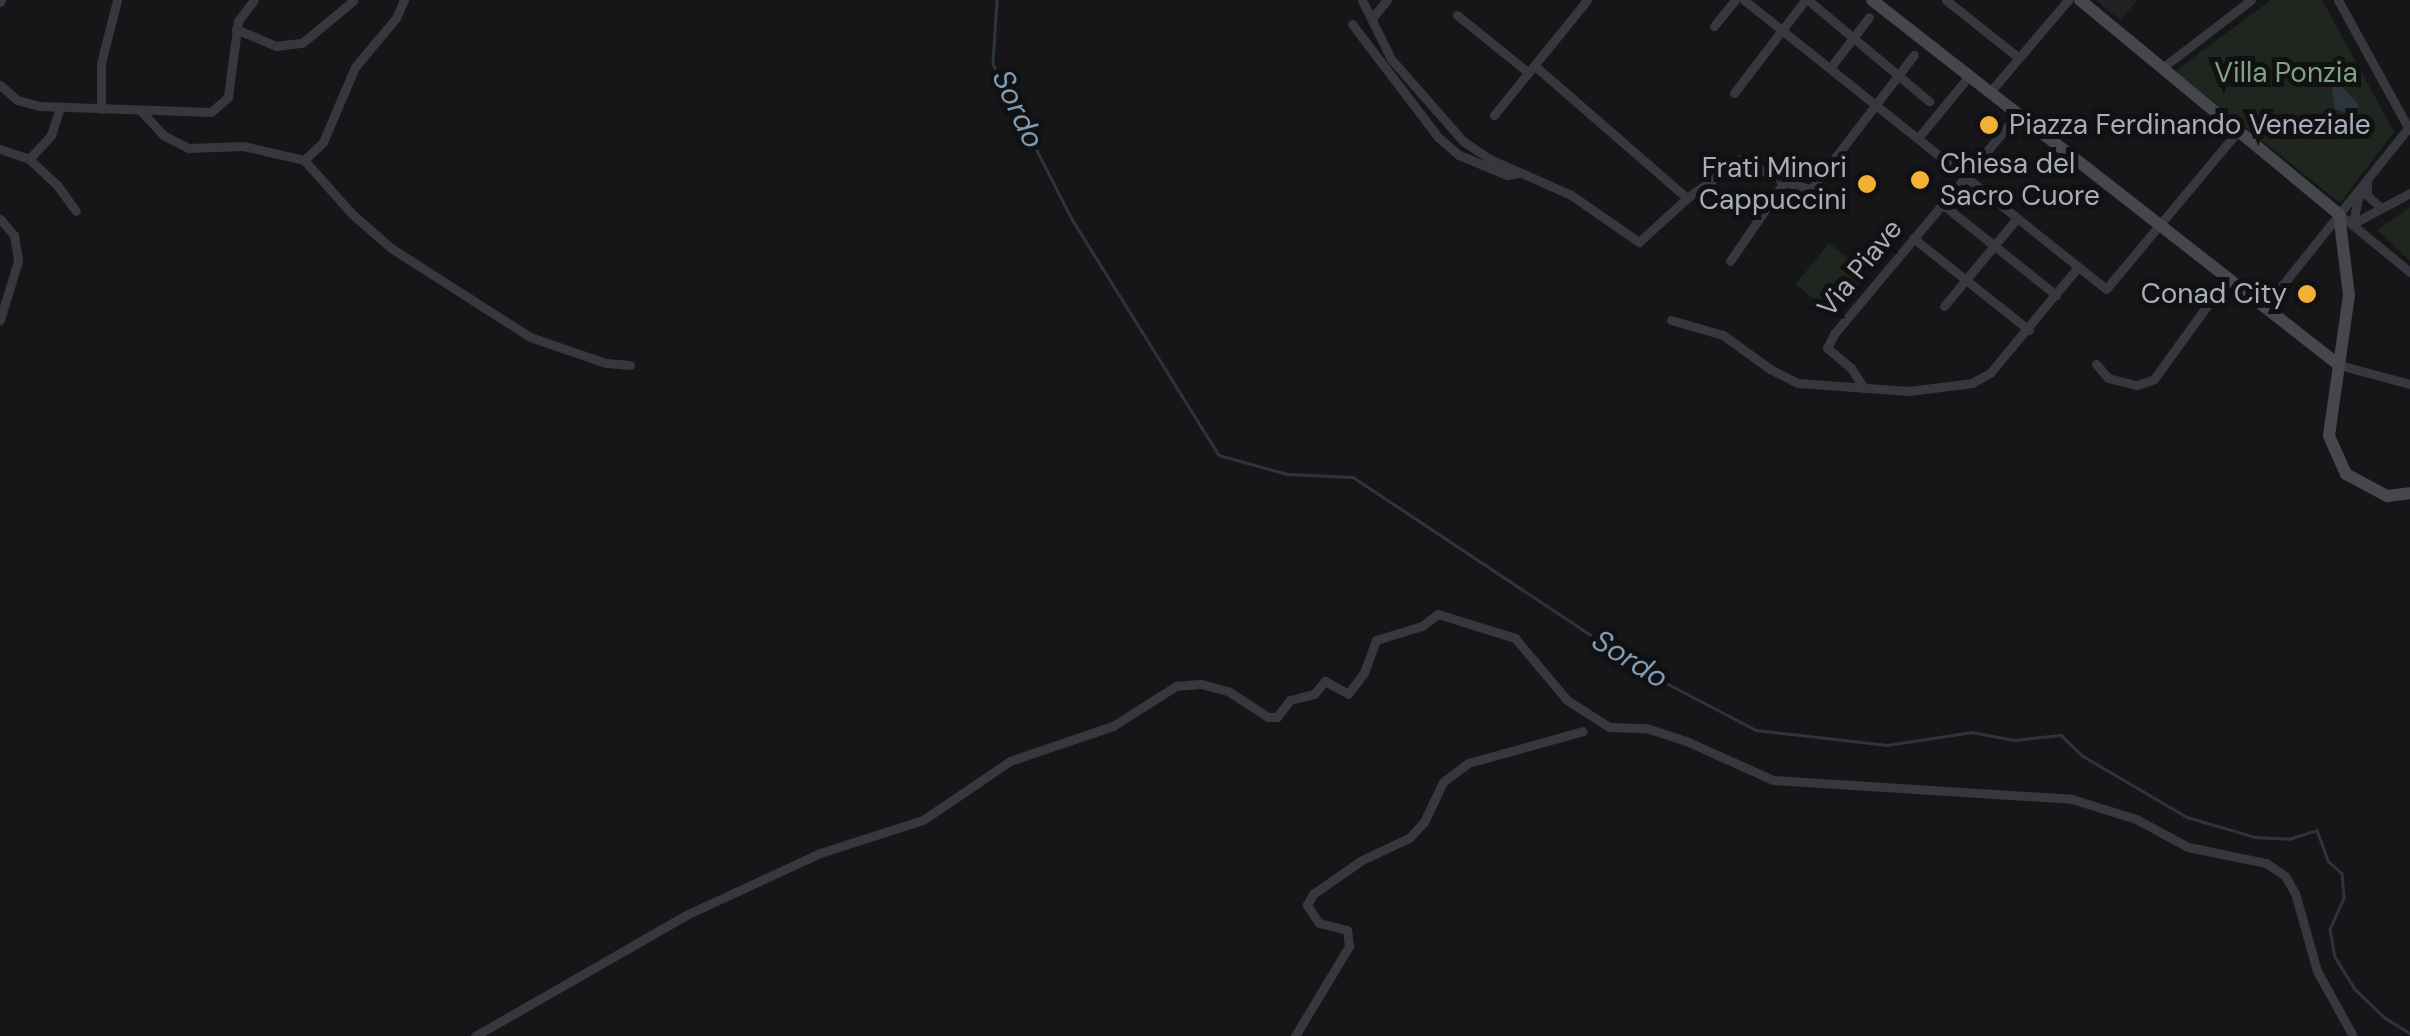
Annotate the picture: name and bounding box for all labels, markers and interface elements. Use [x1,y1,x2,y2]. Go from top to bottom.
park label: Villa Ponzia [2214,56,2358,90]
water label: Sordo [984,64,1052,154]
place label: Piazza Ferdinando Veneziale [2009,108,2371,142]
marker: Piazza Ferdinando Veneziale [1978,114,2000,136]
place label: Chiesa del Sacro Cuore [1940,147,2100,213]
place label: Frati Minori Cappuccini [1699,151,1847,217]
marker: Chiesa del Sacro Cuore [1909,169,1931,191]
marker: Frati Minori Cappuccini [1856,173,1878,195]
street label: Via Piave [1811,212,1909,324]
place label: Conad City [2141,277,2287,311]
marker: Conad City [2296,283,2318,305]
water label: Sordo [1585,622,1675,696]

